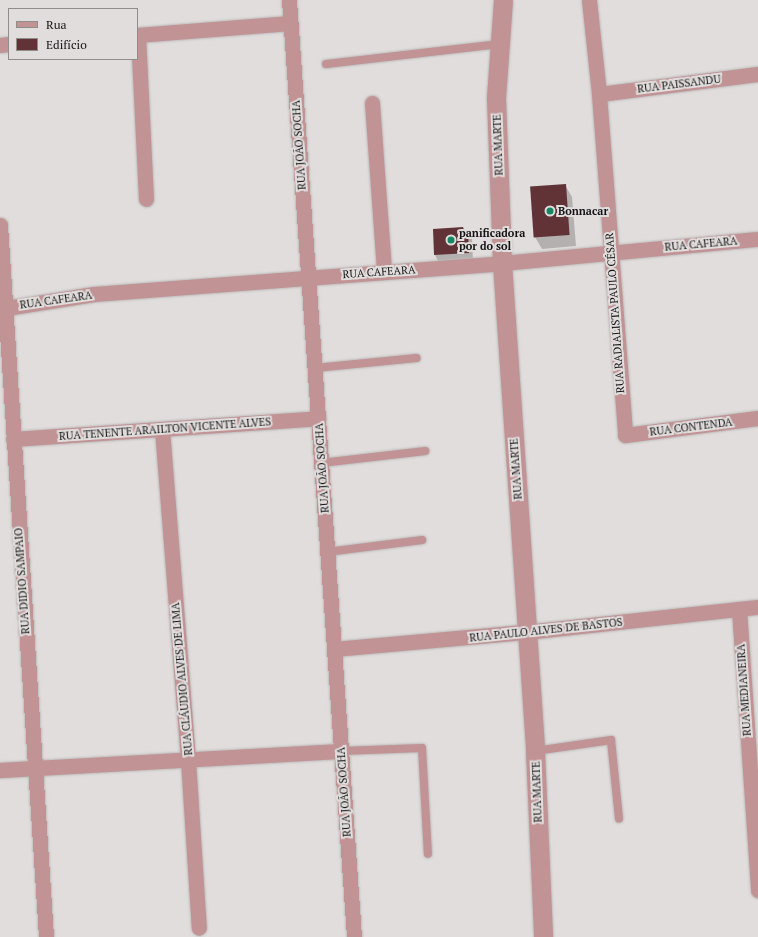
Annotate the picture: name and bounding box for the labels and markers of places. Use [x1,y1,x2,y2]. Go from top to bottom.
place label: Bonnacar [558,204,608,218]
marker: Bonnacar [545,206,555,216]
place label: panificadora por do sol [459,227,525,253]
marker: panificadora por do sol [446,235,456,245]

